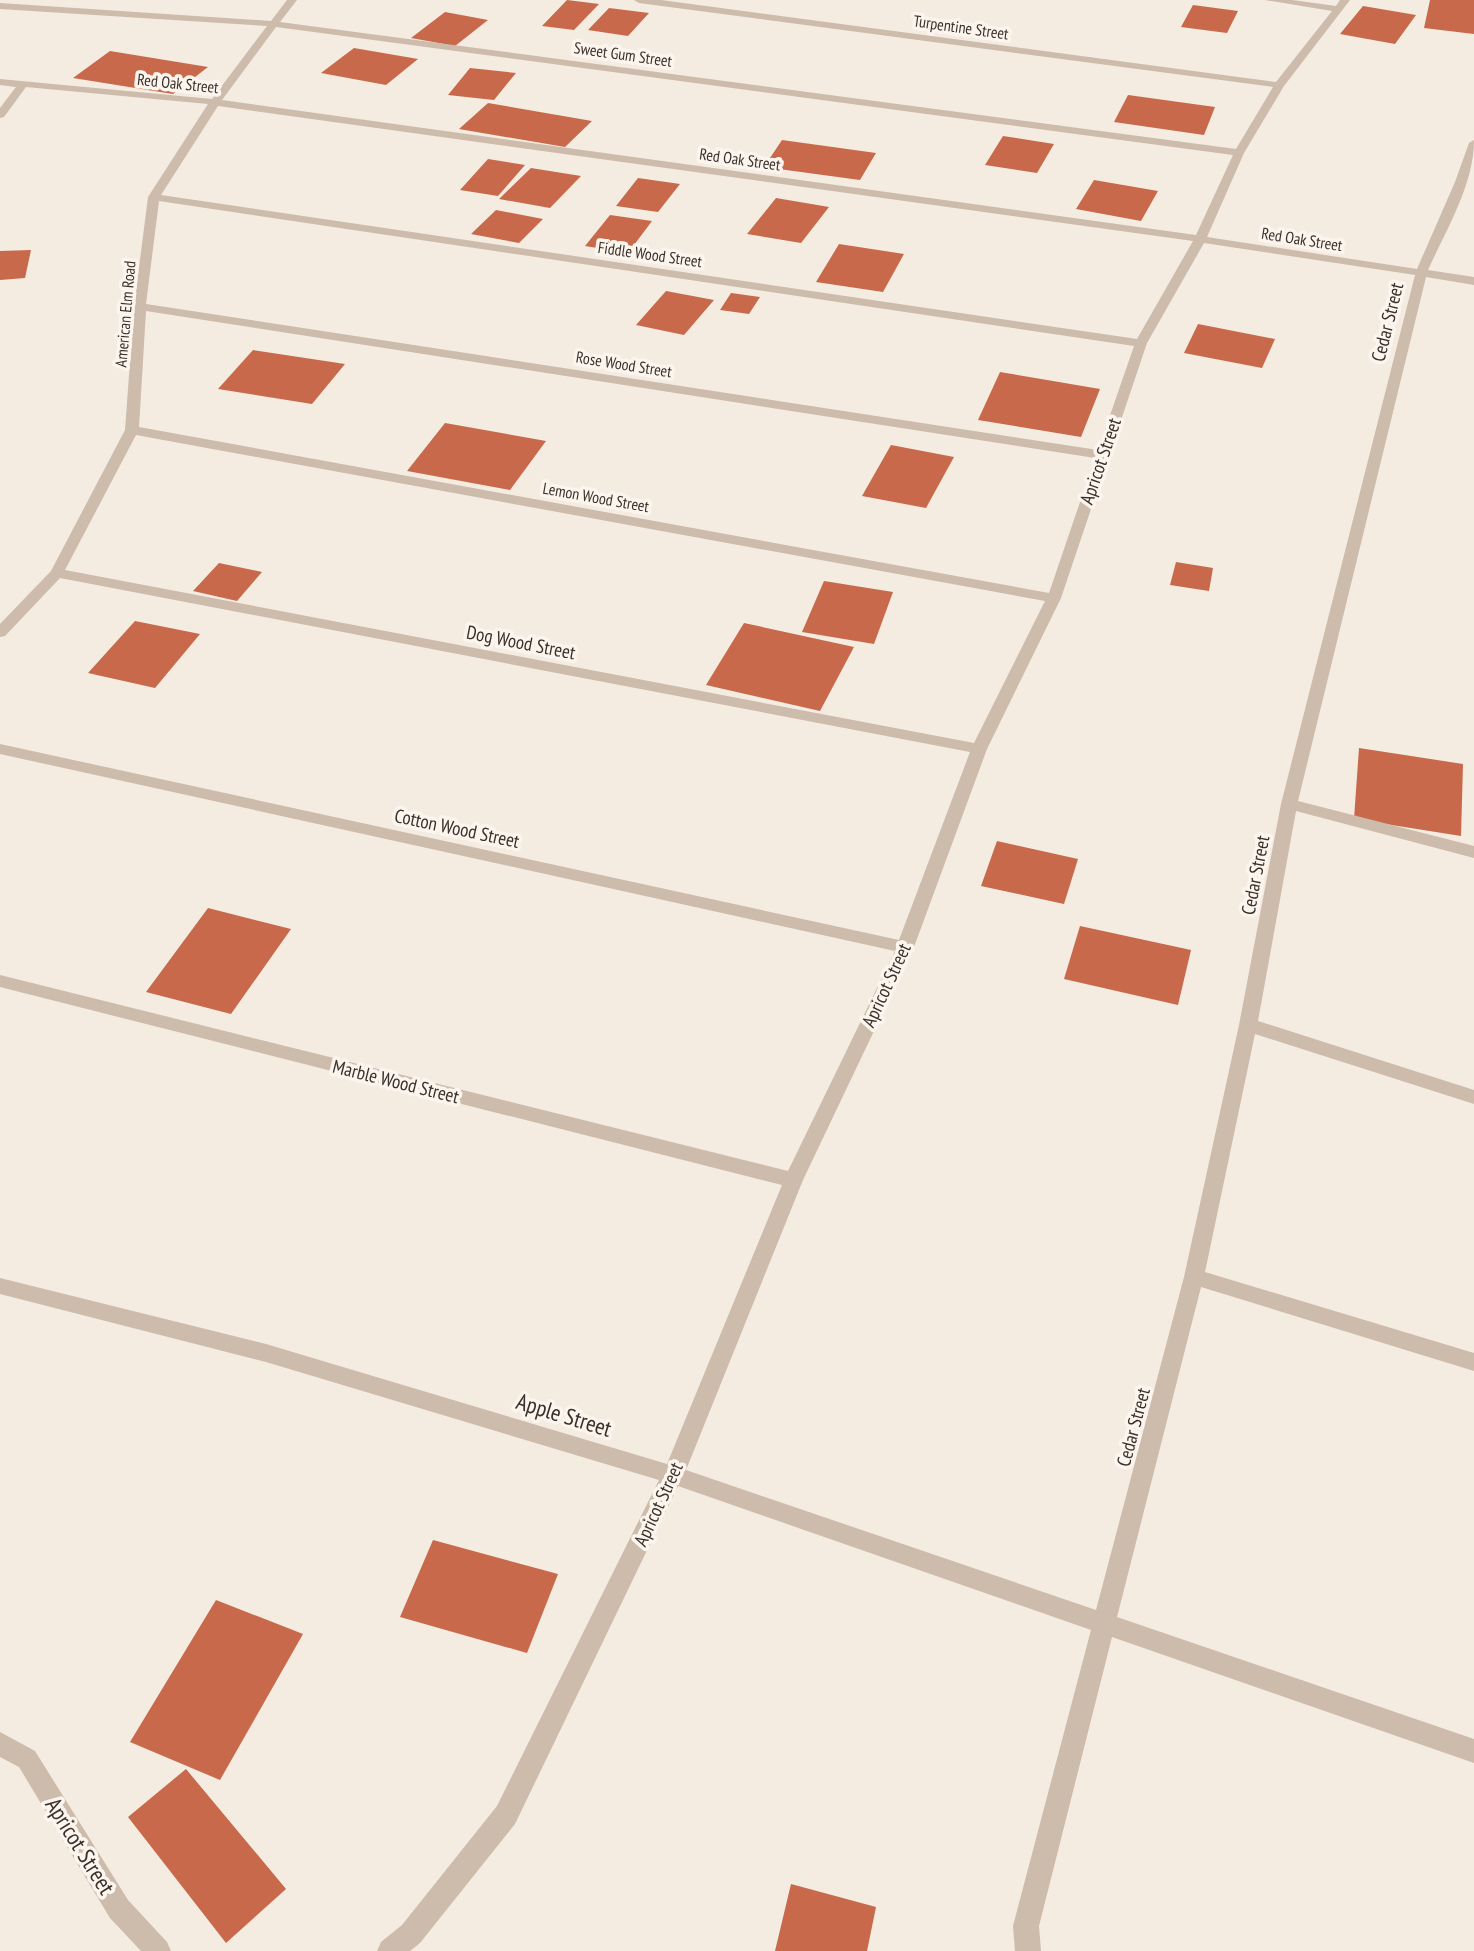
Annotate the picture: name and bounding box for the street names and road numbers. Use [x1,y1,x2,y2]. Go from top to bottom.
street label: Turpentine Street [912,10,1010,44]
street label: Sweet Gum Street [573,37,674,71]
street label: Red Oak Street [136,69,220,97]
street label: Red Oak Street [698,143,782,175]
street label: Red Oak Street [1260,223,1344,255]
street label: Fiddle Wood Street [597,237,704,271]
street label: American Elm Road [110,260,140,368]
street label: Cedar Street [1366,279,1409,364]
street label: Rose Wood Street [575,347,674,382]
street label: Apricot Street [1074,414,1126,507]
street label: Lemon Wood Street [541,478,651,516]
street label: Dog Wood Street [465,620,578,664]
street label: Cotton Wood Street [392,803,522,853]
street label: Cedar Street [1236,832,1275,917]
street label: Apricot Street [856,939,916,1031]
street label: Marble Wood Street [330,1054,462,1108]
street label: Cedar Street [1111,1384,1155,1469]
street label: Apple Street [513,1386,616,1443]
street label: Apricot Street [628,1458,688,1550]
street label: Apricot Street [39,1792,122,1900]

